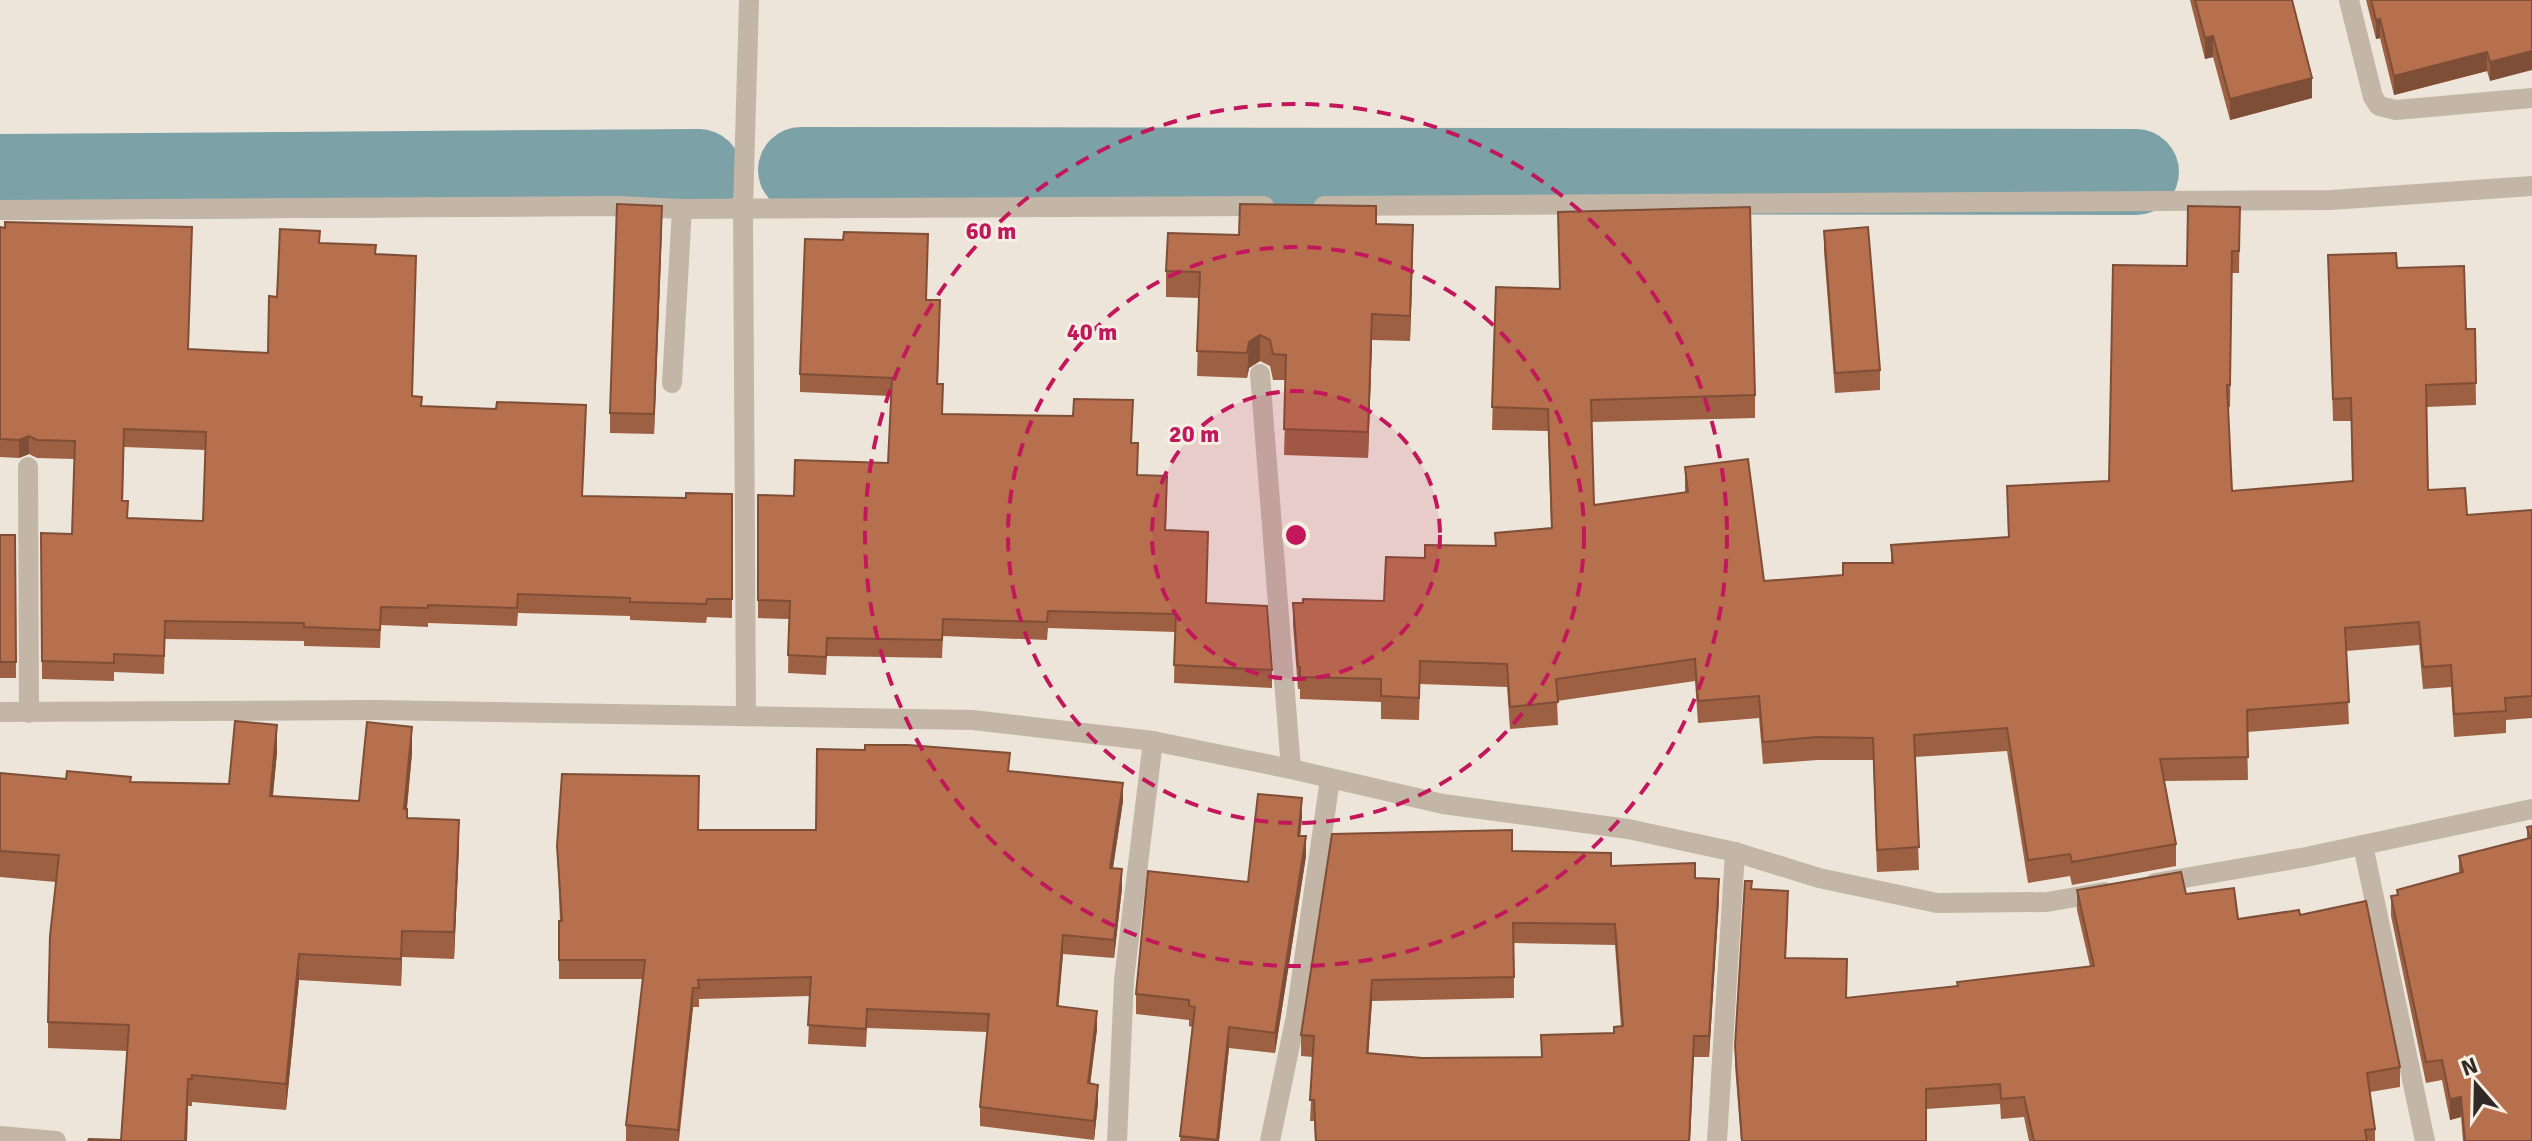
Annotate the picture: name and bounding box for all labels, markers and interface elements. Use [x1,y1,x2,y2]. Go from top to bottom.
text: 60 m [966,216,1016,246]
text: 40 m [1067,317,1117,347]
text: 20 m [1169,419,1219,449]
centre of rings [1282,521,1310,549]
north arrow [2436,1045,2516,1125]
text: N [2458,1051,2481,1082]

